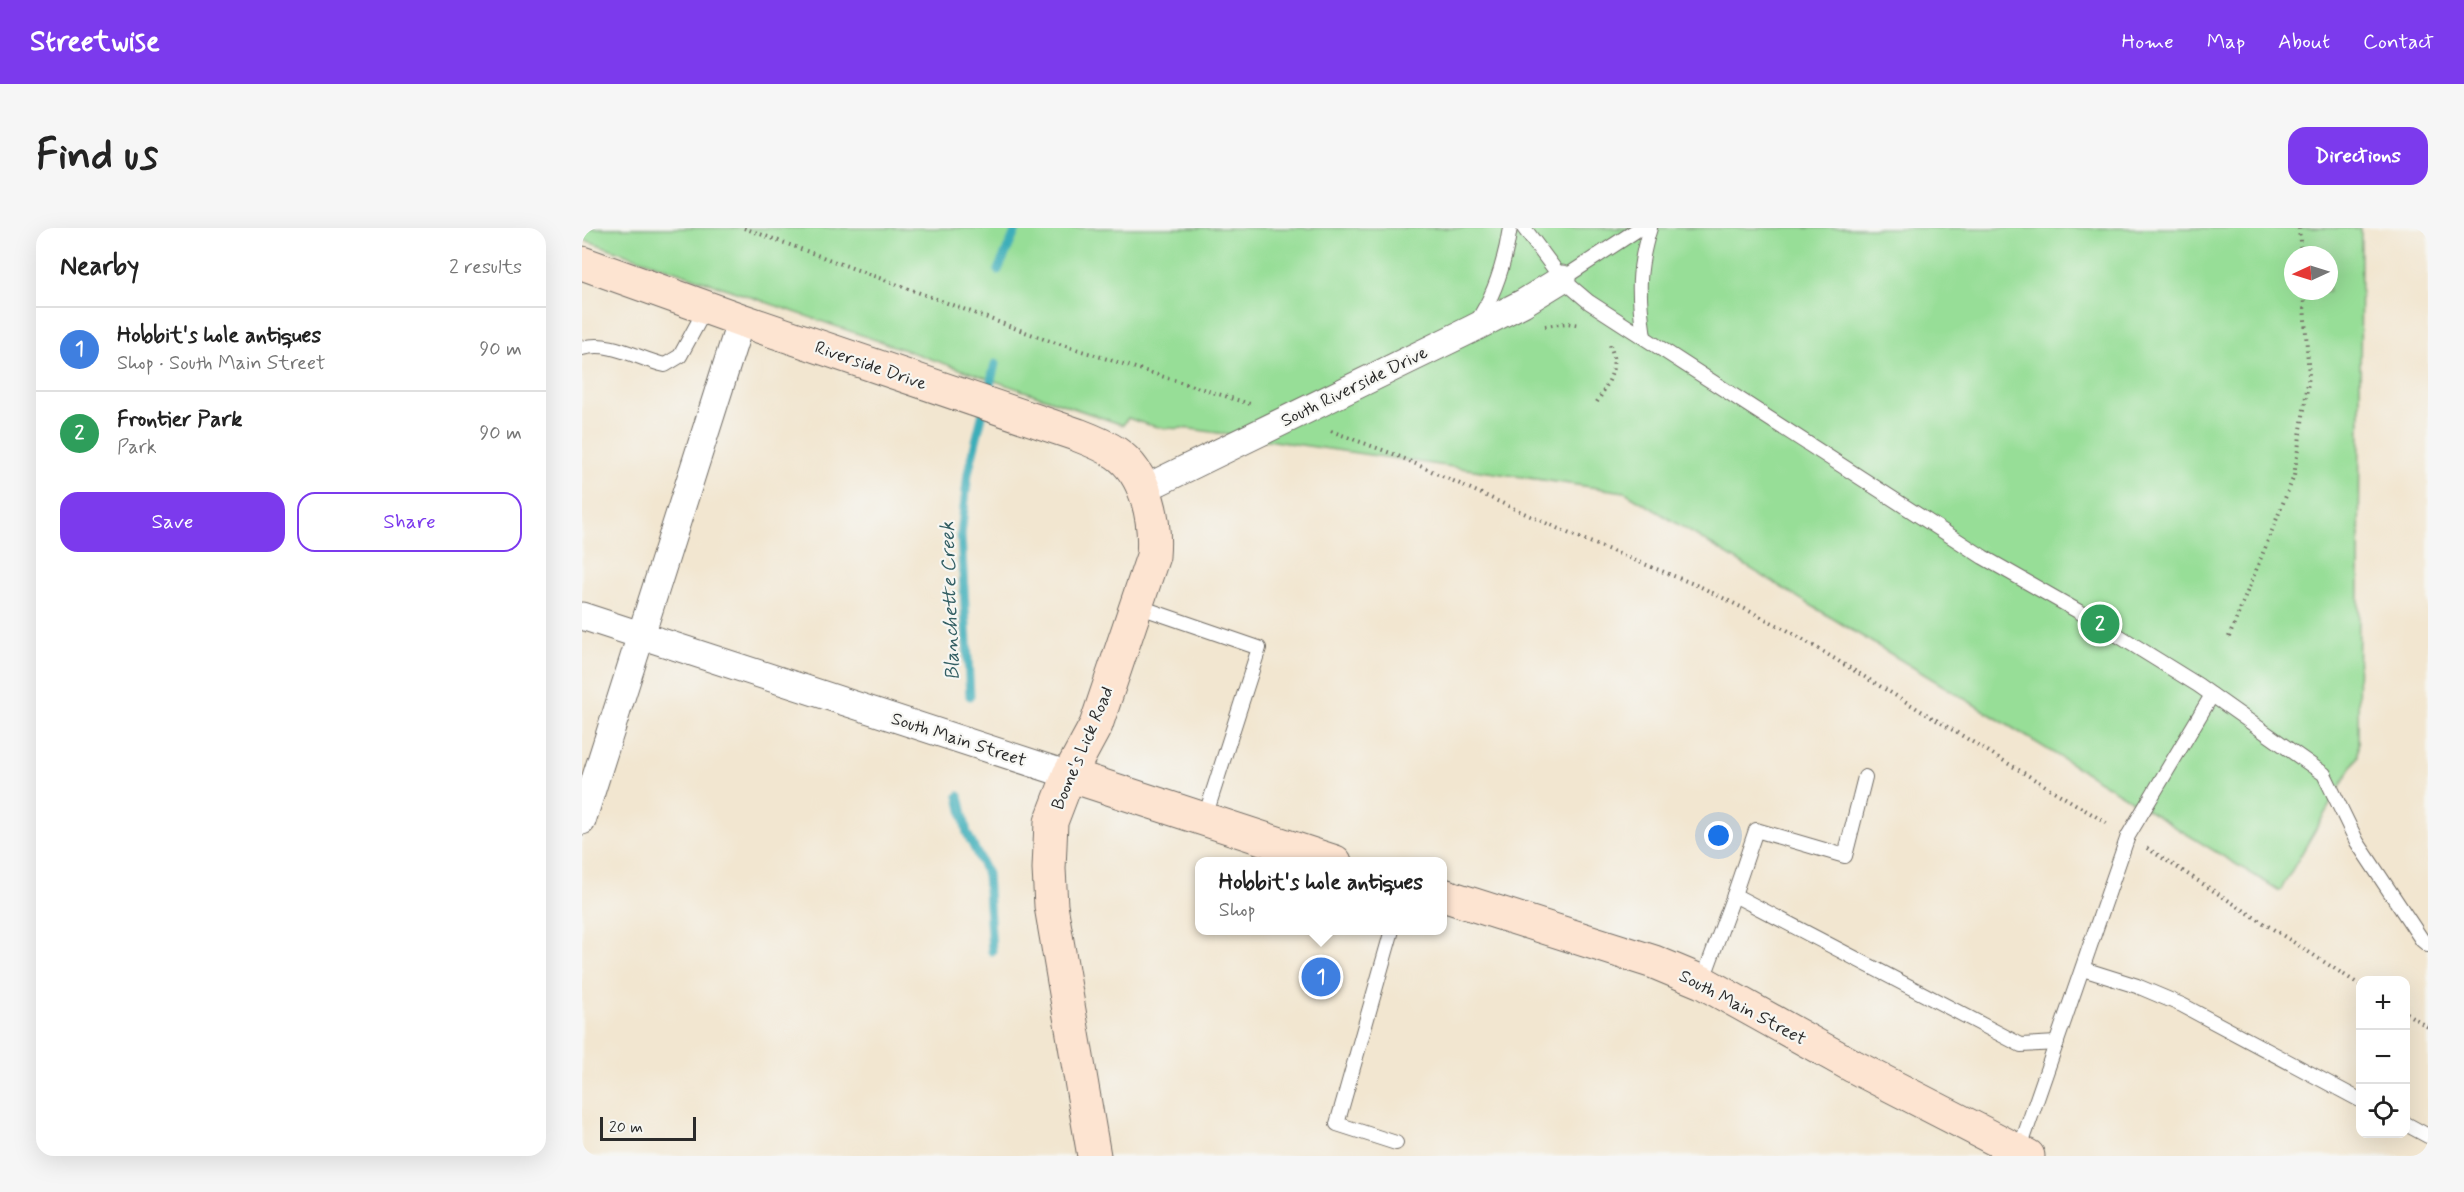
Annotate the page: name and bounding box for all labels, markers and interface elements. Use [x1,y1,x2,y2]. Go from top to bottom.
text: Streetwise [30,24,160,61]
text: Home [2122,28,2174,56]
text: Map [2207,28,2245,56]
text: About [2278,28,2330,56]
text: Contact [2363,28,2434,56]
button: Directions [2288,127,2428,185]
text: Find us [36,129,158,184]
north arrow [2284,246,2338,300]
text: Nearby [60,250,139,284]
text: 2 results [449,254,522,281]
text: Hobbit's hole antiques [117,322,321,350]
text: 1 [75,336,84,363]
text: 90 m [479,336,522,363]
street label: Riverside Drive [812,336,930,396]
street label: South Riverside Drive [1277,341,1432,433]
text: Shop · South Main Street [117,350,325,377]
text: Frontier Park [117,406,242,434]
text: 2 [75,420,84,447]
text: 90 m [479,420,522,447]
text: Park [117,434,157,461]
button: Save [60,492,285,552]
button: Share [297,492,522,552]
water label: Blanchette Creek [934,521,967,681]
pin: 2 [2080,602,2120,646]
street label: Boone's Lick Road [1046,683,1120,814]
street label: South Main Street [888,707,1029,773]
your location [1704,821,1733,850]
popup [1195,857,1447,935]
text: Hobbit's hole antiques [1219,869,1423,897]
text: Shop [1219,897,1256,924]
pin: 1 [1302,954,1340,999]
street label: South Main Street [1675,964,1810,1051]
map controls [2356,976,2410,1138]
button: + [2356,976,2410,1030]
button: − [2356,1030,2410,1084]
button: locate [2356,1084,2410,1138]
scale bar [600,1114,696,1142]
text: 20 m [609,1117,643,1138]

